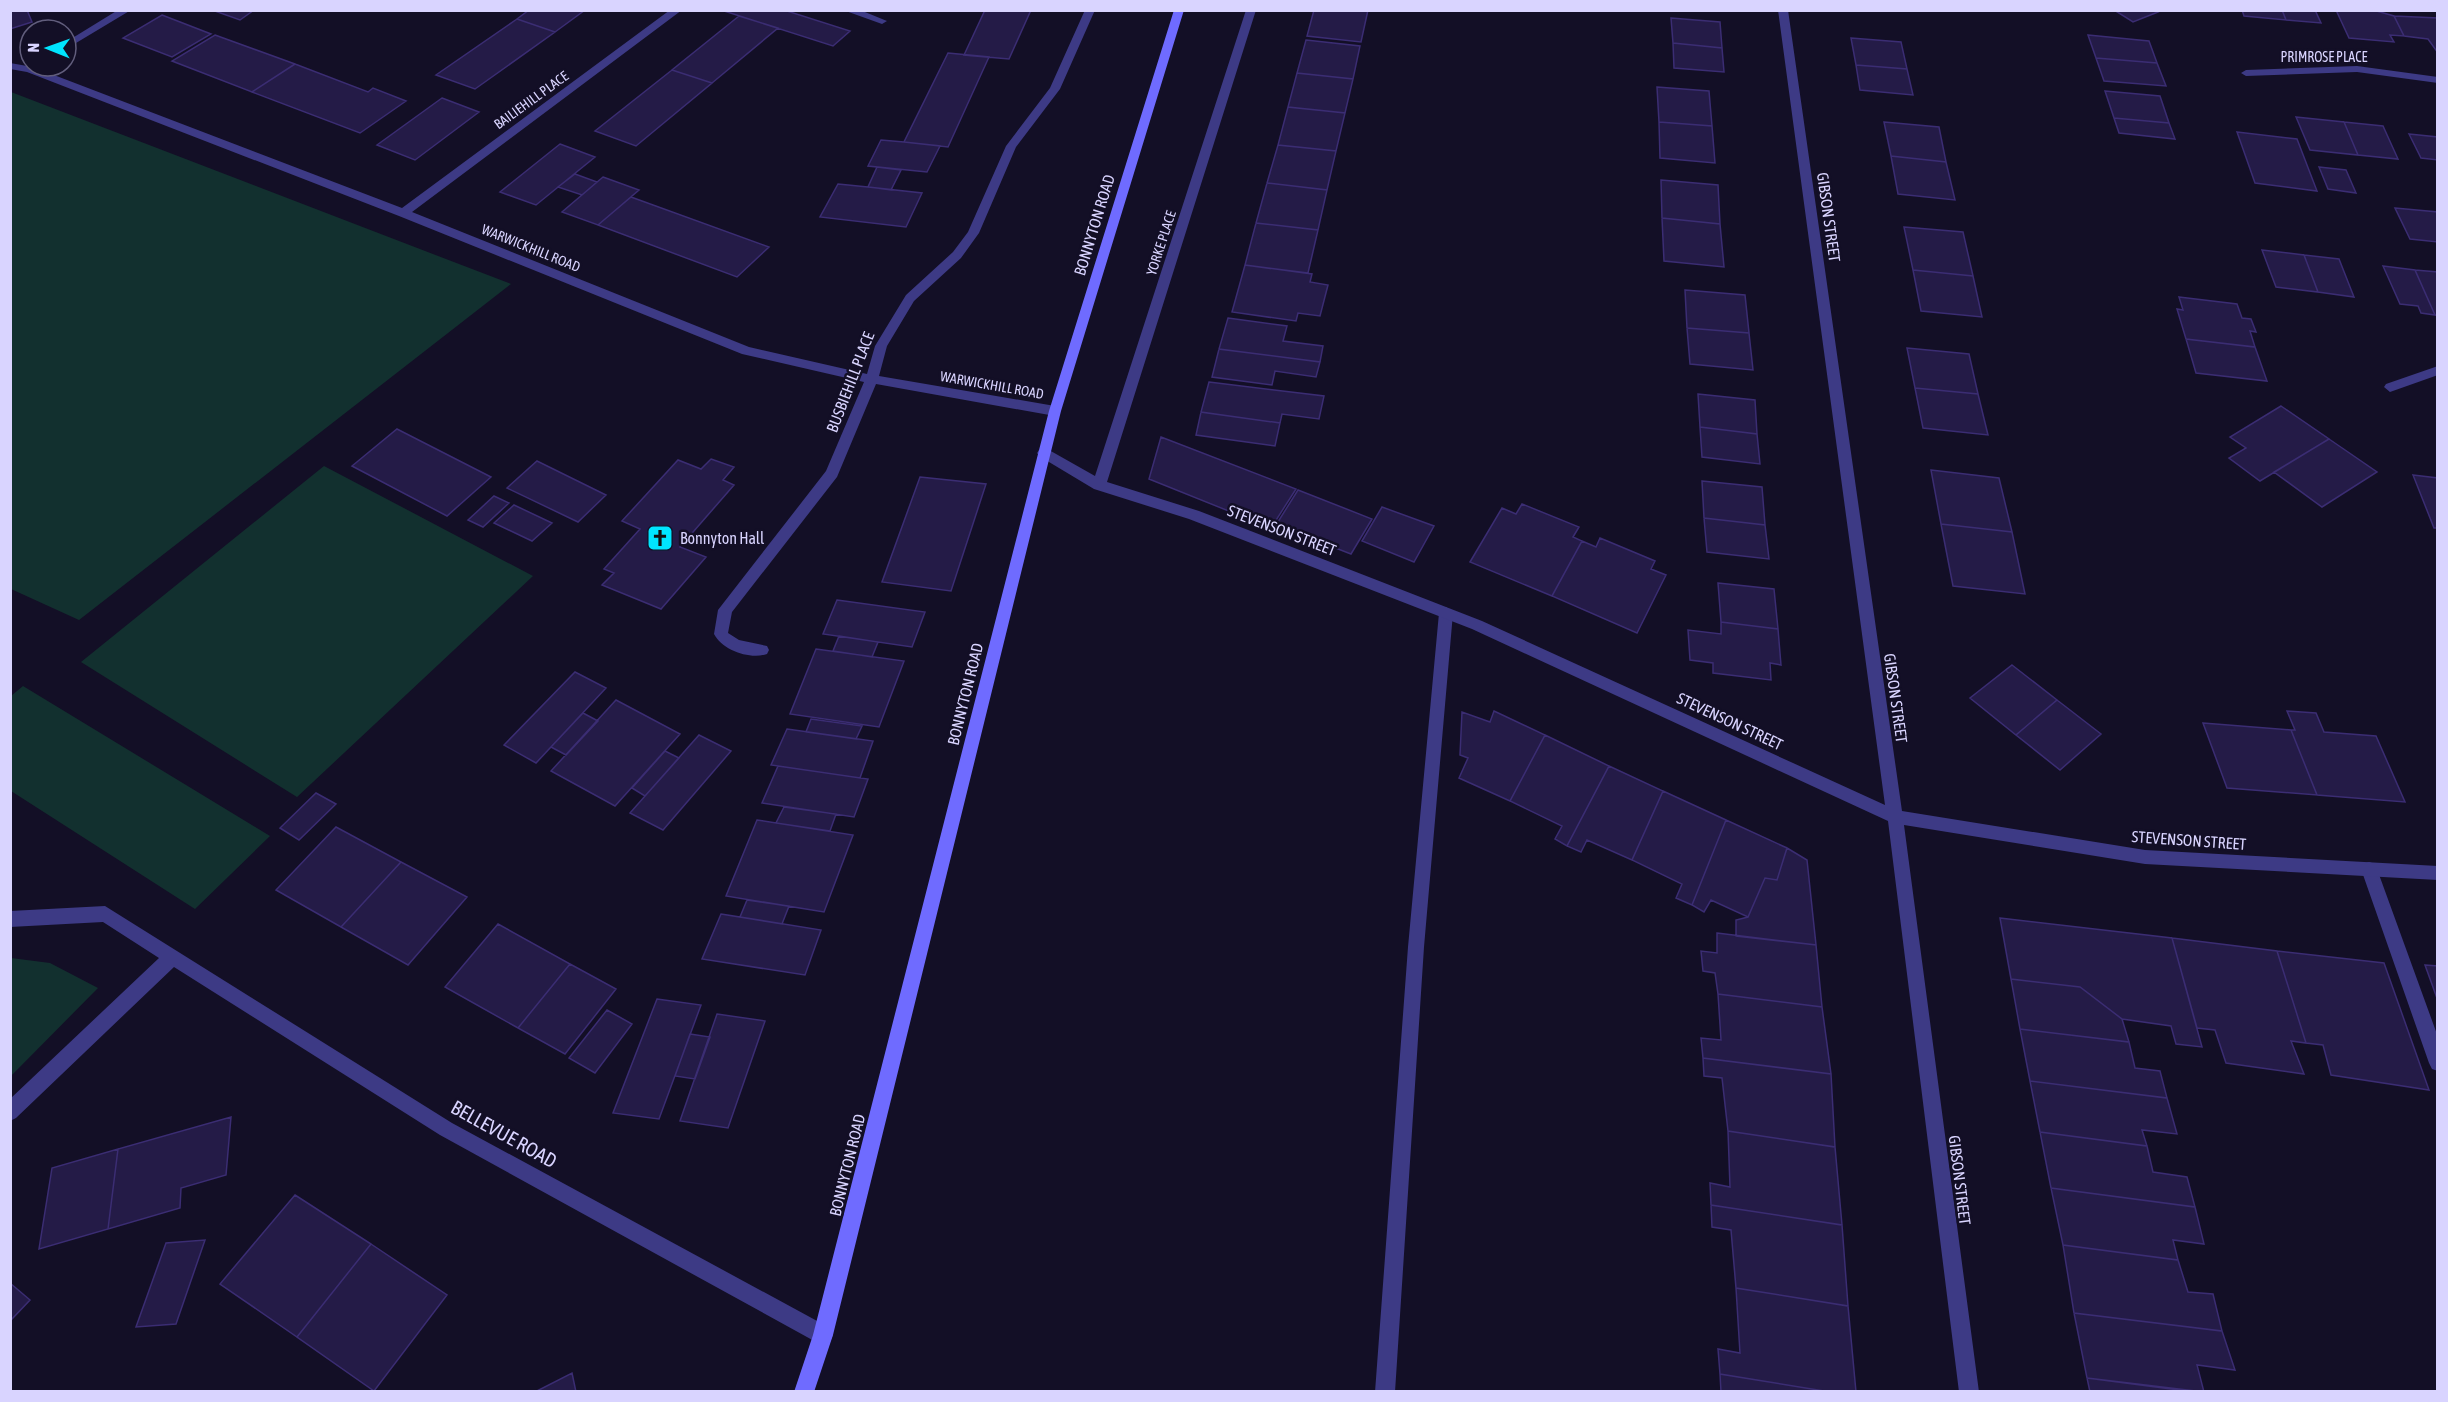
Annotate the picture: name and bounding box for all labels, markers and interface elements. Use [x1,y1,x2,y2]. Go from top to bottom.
north arrow [18,18,78,78]
text: N [24,43,42,53]
street label: PRIMROSE PLACE [2280,49,2368,65]
street label: BAILIEHILL PLACE [491,68,571,132]
street label: GIBSON STREET [1814,171,1844,263]
street label: BONNYTON ROAD [1070,172,1118,278]
street label: YORKE PLACE [1143,209,1179,277]
street label: WARWICKHILL ROAD [479,221,583,275]
street label: BUSBIEHILL PLACE [823,329,877,435]
street label: WARWICKHILL ROAD [939,368,1045,402]
street label: STEVENSON STREET [1225,501,1339,559]
church icon: Bonnyton Hall [645,523,675,553]
place label: Bonnyton Hall [680,529,765,548]
street label: BONNYTON ROAD [944,641,986,747]
street label: GIBSON STREET [1881,652,1911,744]
street label: STEVENSON STREET [1674,689,1786,753]
street label: STEVENSON STREET [2131,827,2247,853]
street label: BELLEVUE ROAD [447,1095,561,1172]
street label: BONNYTON ROAD [826,1112,868,1218]
street label: GIBSON STREET [1946,1134,1974,1226]

